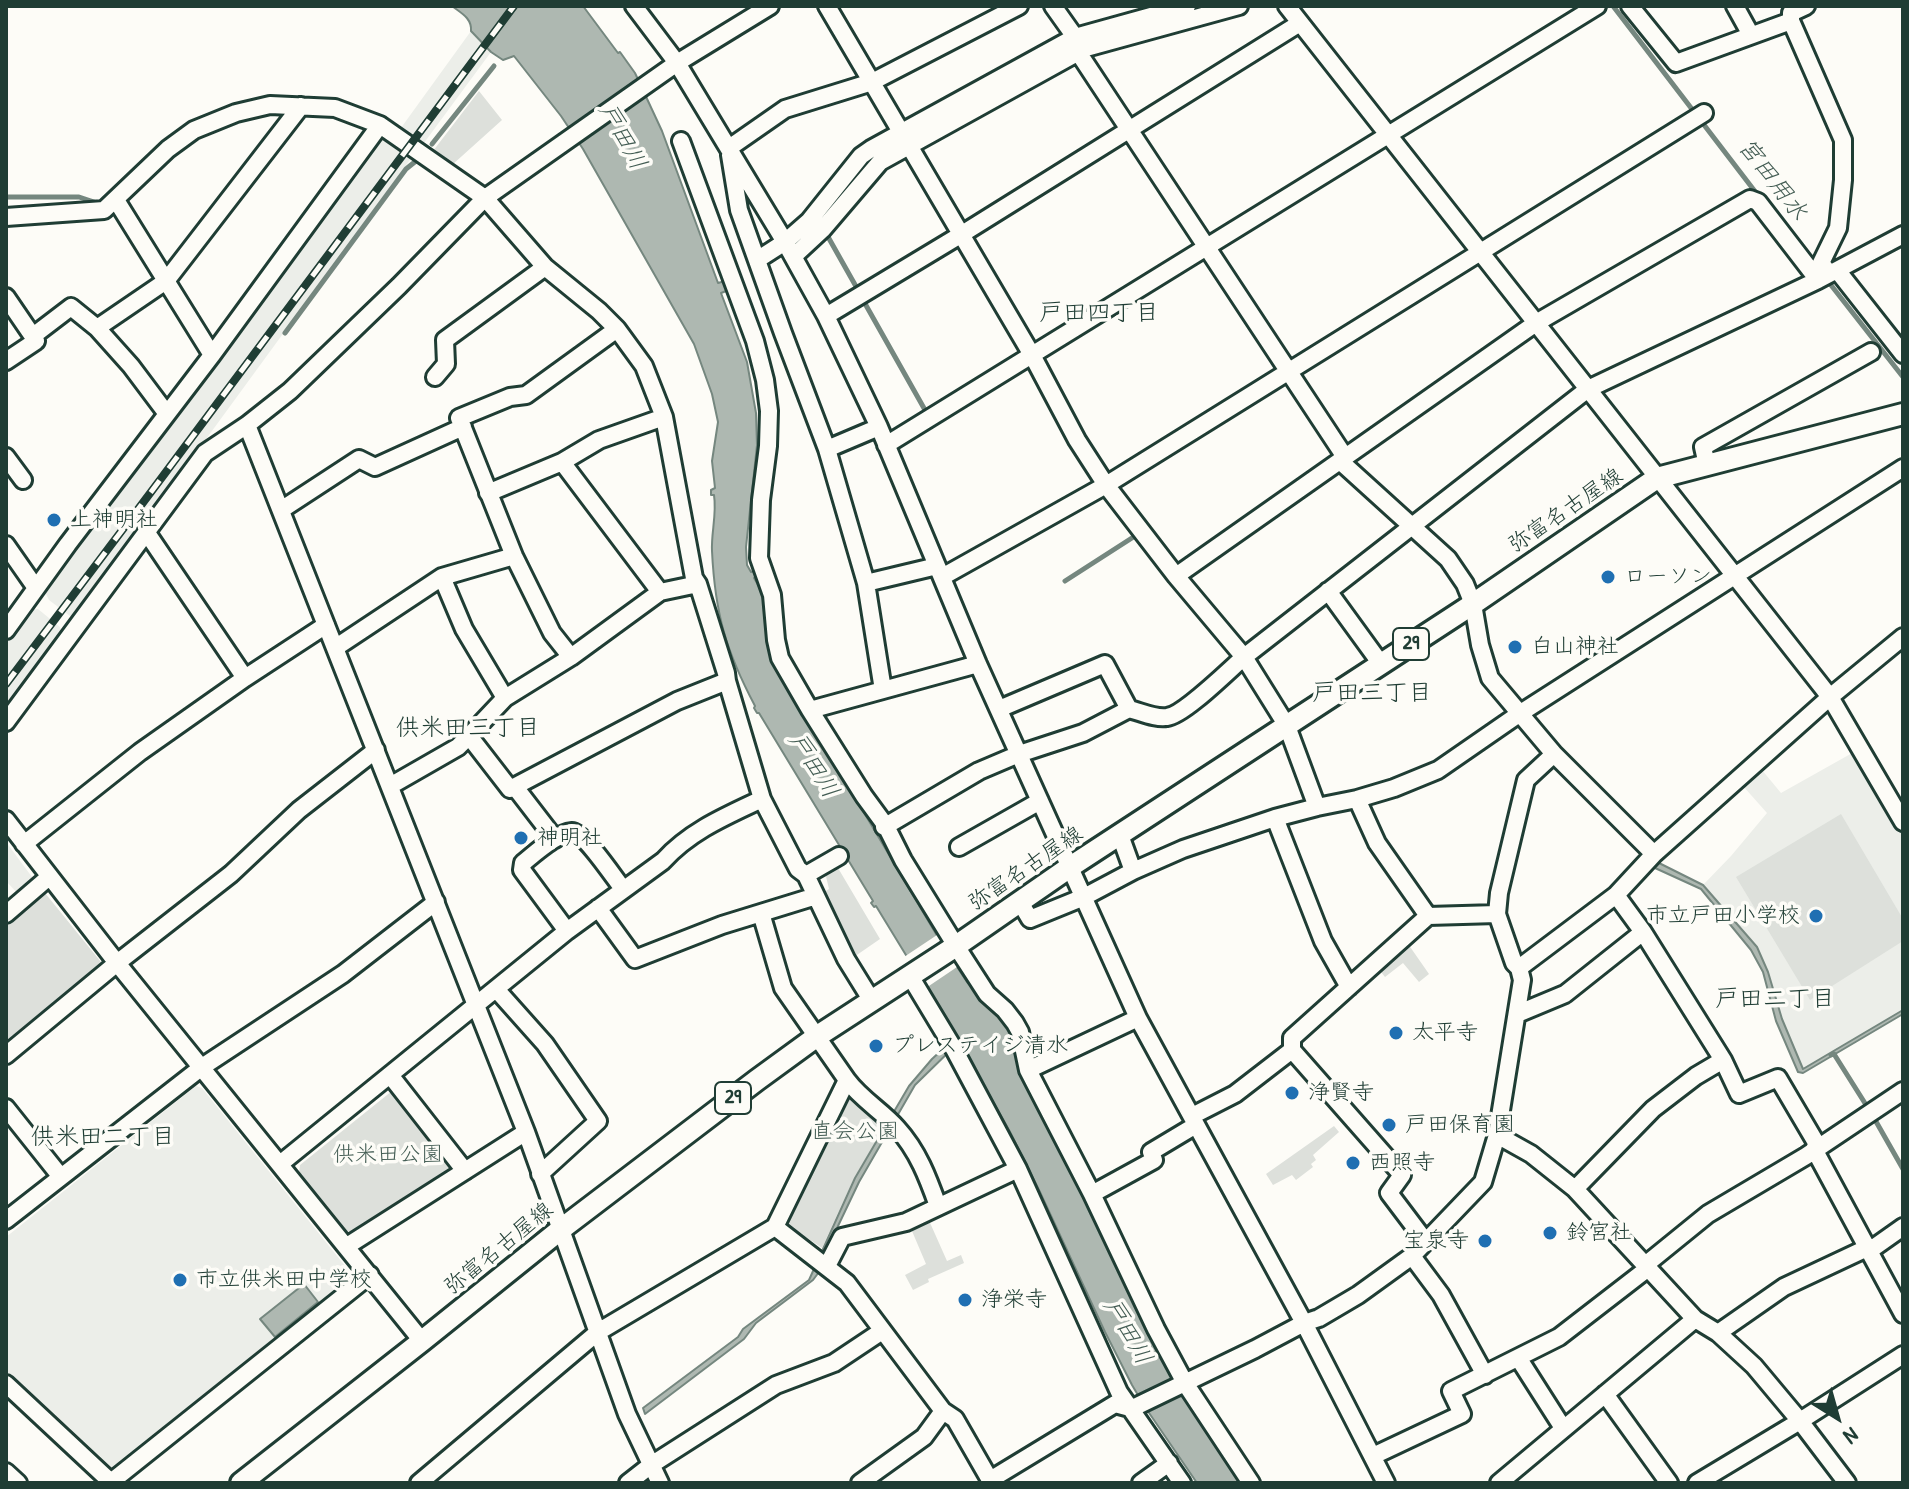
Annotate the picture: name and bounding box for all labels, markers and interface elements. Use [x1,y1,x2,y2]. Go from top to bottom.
water label: 戸田川 [592,99,652,175]
water label: 宮田用水 [1731,133,1813,227]
district label: 戸田四丁目 [1039,300,1159,328]
street label: 弥富名古屋線 [1504,463,1628,559]
place label: 上神明社 [70,507,158,533]
marker: 上神明社 [45,511,63,529]
place label: ローソン [1624,564,1712,590]
marker: ローソン [1599,568,1617,586]
road number: 29 [1393,628,1429,660]
place label: 白山神社 [1531,634,1619,660]
marker: 白山神社 [1506,638,1524,656]
district label: 戸田三丁目 [1312,680,1432,708]
district label: 供米田三丁目 [396,715,540,743]
water label: 戸田川 [782,728,844,804]
street label: 弥富名古屋線 [964,821,1088,917]
place label: 神明社 [537,825,603,851]
marker: 神明社 [512,829,530,847]
place label: 市立戸田小学校 [1646,903,1800,929]
marker: 市立戸田小学校 [1807,907,1825,925]
district label: 戸田二丁目 [1715,986,1835,1014]
place label: 太平寺 [1412,1020,1478,1046]
marker: 太平寺 [1387,1024,1405,1042]
place label: プレステイジ清水 [892,1033,1068,1059]
marker: プレステイジ清水 [867,1037,885,1055]
place label: 浄賢寺 [1308,1080,1374,1106]
road number: 29 [715,1082,751,1114]
marker: 浄賢寺 [1283,1084,1301,1102]
place label: 戸田保育園 [1405,1112,1515,1138]
marker: 戸田保育園 [1380,1116,1398,1134]
park label: 直会公園 [811,1119,899,1145]
district label: 供米田二丁目 [31,1124,175,1152]
park label: 供米田公園 [333,1142,443,1168]
place label: 西照寺 [1369,1150,1435,1176]
marker: 西照寺 [1344,1154,1362,1172]
street label: 弥富名古屋線 [439,1197,559,1301]
place label: 鈴宮社 [1566,1220,1632,1246]
marker: 鈴宮社 [1541,1224,1559,1242]
place label: 宝泉寺 [1403,1228,1469,1254]
marker: 宝泉寺 [1476,1232,1494,1250]
place label: 市立供米田中学校 [196,1267,372,1293]
marker: 市立供米田中学校 [171,1271,189,1289]
place label: 浄栄寺 [981,1287,1047,1313]
marker: 浄栄寺 [956,1291,974,1309]
water label: 戸田川 [1097,1294,1157,1370]
north arrow [1797,1377,1877,1457]
text: N [1838,1421,1865,1452]

